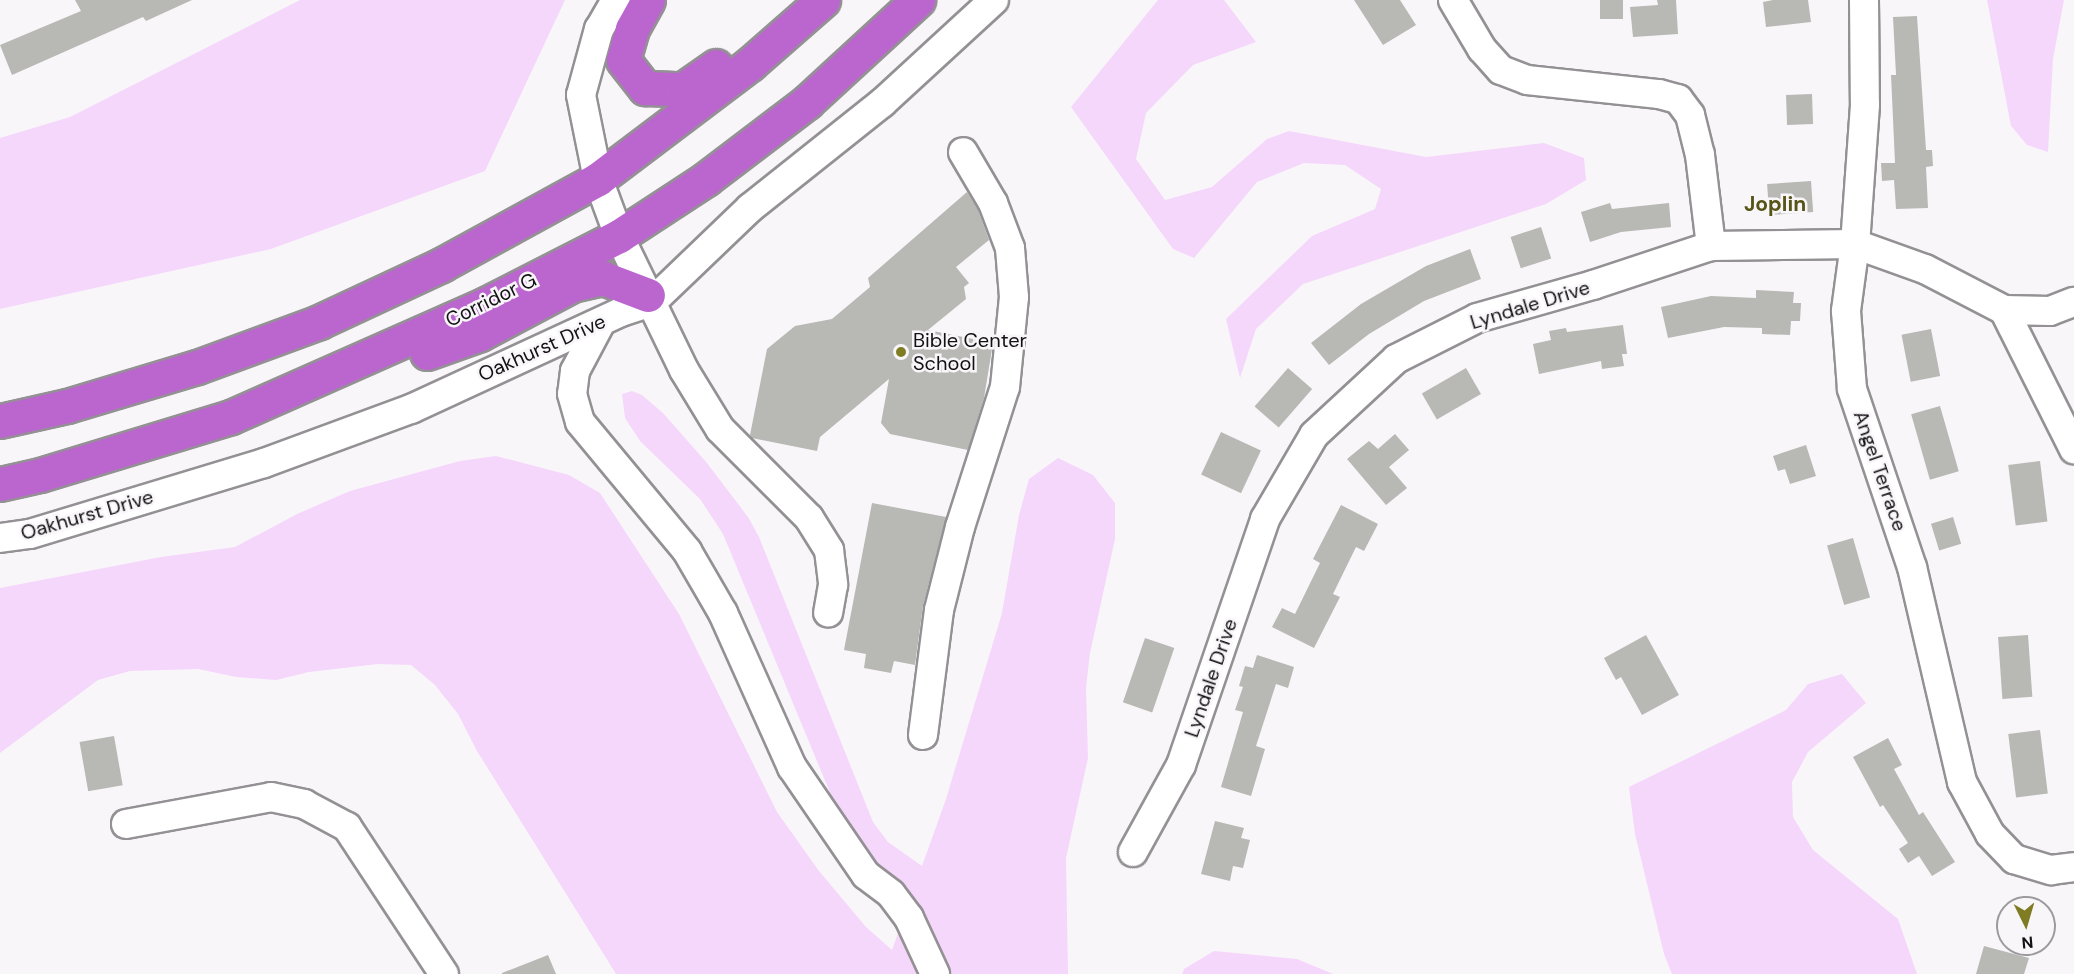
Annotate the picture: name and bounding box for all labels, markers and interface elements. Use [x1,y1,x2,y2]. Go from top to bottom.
district label: Joplin [1744,191,1806,217]
street label: Corridor G [442,268,540,332]
street label: Lyndale Drive [1467,275,1593,335]
street label: Oakhurst Drive [475,309,609,387]
place label: Bible Center School [913,328,1027,375]
marker: Bible Center School [894,345,908,359]
street label: Angel Terrace [1848,408,1912,534]
street label: Oakhurst Drive [18,485,156,545]
street label: Lyndale Drive [1179,616,1243,740]
north arrow [1996,896,2056,956]
text: N [2021,931,2034,953]

